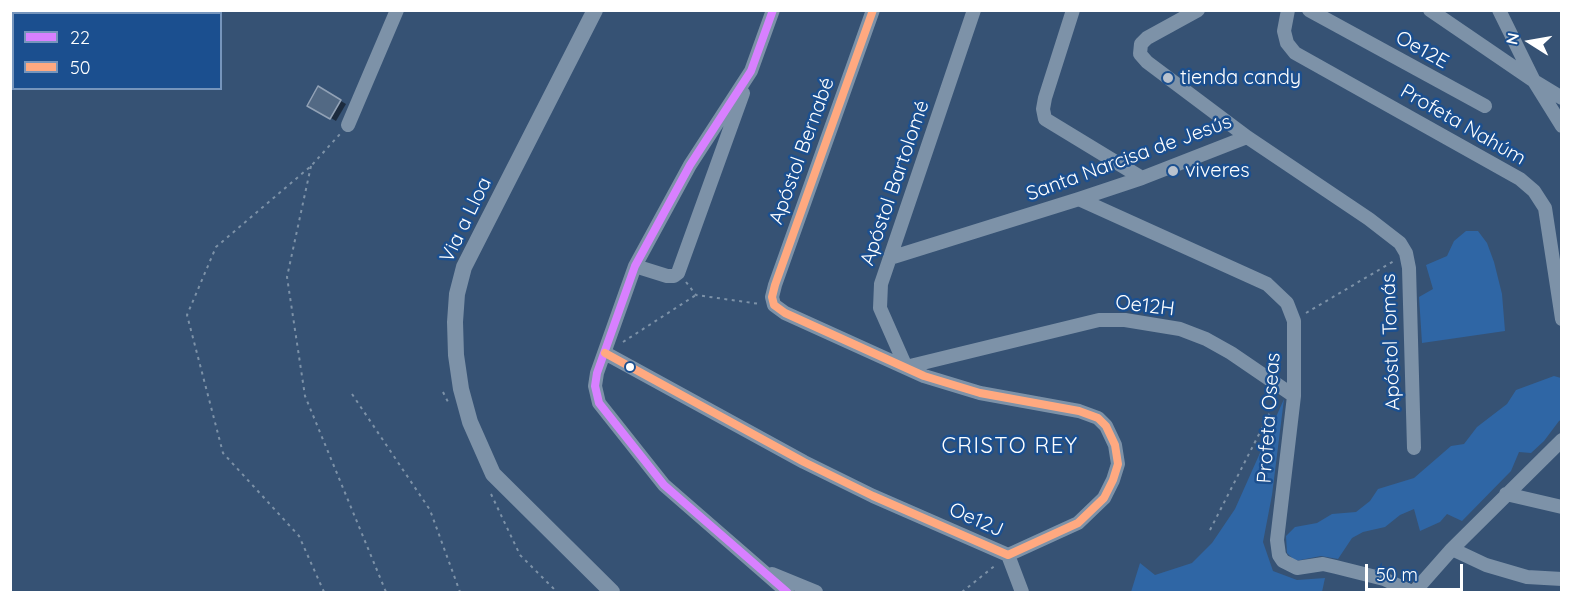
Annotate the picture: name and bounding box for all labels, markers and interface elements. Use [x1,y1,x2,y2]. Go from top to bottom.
legend [12,12,222,90]
north arrow [1500,12,1560,72]
text: 22 [70,26,90,49]
street label: Oe12E [1391,26,1453,74]
text: N [1501,31,1523,46]
text: 50 [70,56,91,79]
place label: tienda candy [1180,66,1301,90]
marker: tienda candy [1161,71,1175,85]
street label: Apóstol Bernabé [764,74,840,228]
street label: Profeta Nahúm [1396,79,1530,171]
street label: Apóstol Bartolomé [855,97,935,269]
street label: Santa Narcisa de Jesús [1023,110,1235,206]
place label: viveres [1185,159,1250,183]
marker: viveres [1166,164,1180,178]
street label: Via a Lloa [435,173,497,267]
street label: Apóstol Tomás [1377,273,1405,411]
street label: Oe12H [1114,290,1176,322]
street label: Profeta Oseas [1252,352,1286,484]
unlabelled marker [624,361,636,373]
district label: CRISTO REY [941,433,1079,459]
street label: Oe12J [945,498,1007,542]
scale bar [1368,552,1466,590]
text: 50 m [1376,563,1418,586]

